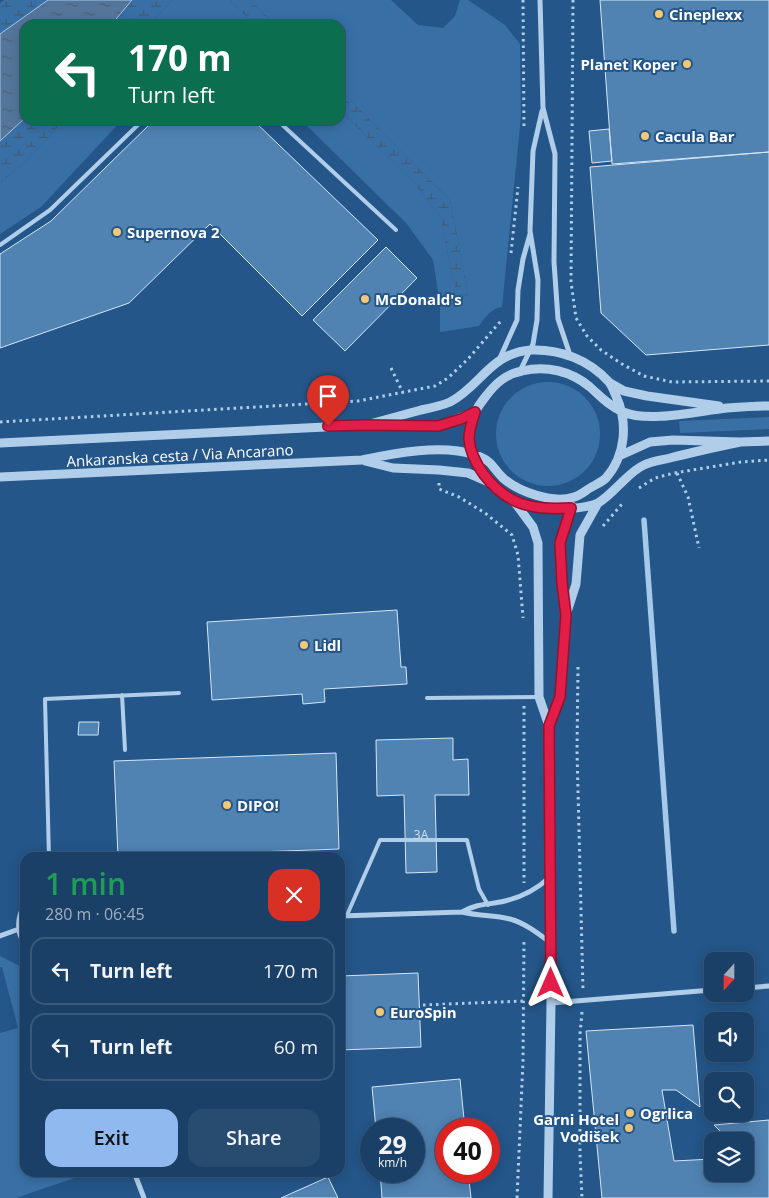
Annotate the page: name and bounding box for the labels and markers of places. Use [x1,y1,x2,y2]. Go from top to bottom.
place label: Cineplexx [669,4,742,24]
marker: Cineplexx [653,8,665,20]
place label: Planet Koper [580,54,677,74]
marker: Planet Koper [681,58,693,70]
place label: Cacula Bar [655,126,735,146]
marker: Cacula Bar [639,130,651,142]
place label: Supernova 2 [127,222,220,242]
marker: Supernova 2 [111,226,123,238]
place label: McDonald's [375,289,462,309]
marker: McDonald's [359,293,371,305]
pin [307,375,349,426]
place label: Lidl [314,635,341,655]
marker: Lidl [298,639,310,651]
place label: DIPO! [237,795,279,815]
marker: DIPO! [221,799,233,811]
place label: EuroSpin [390,1002,457,1022]
marker: EuroSpin [374,1006,386,1018]
place label: Ogrlica [640,1103,693,1123]
marker: Ogrlica [624,1107,636,1119]
place label: Garni Hotel Vodišek [533,1109,620,1146]
marker: Garni Hotel Vodišek [623,1122,635,1134]

